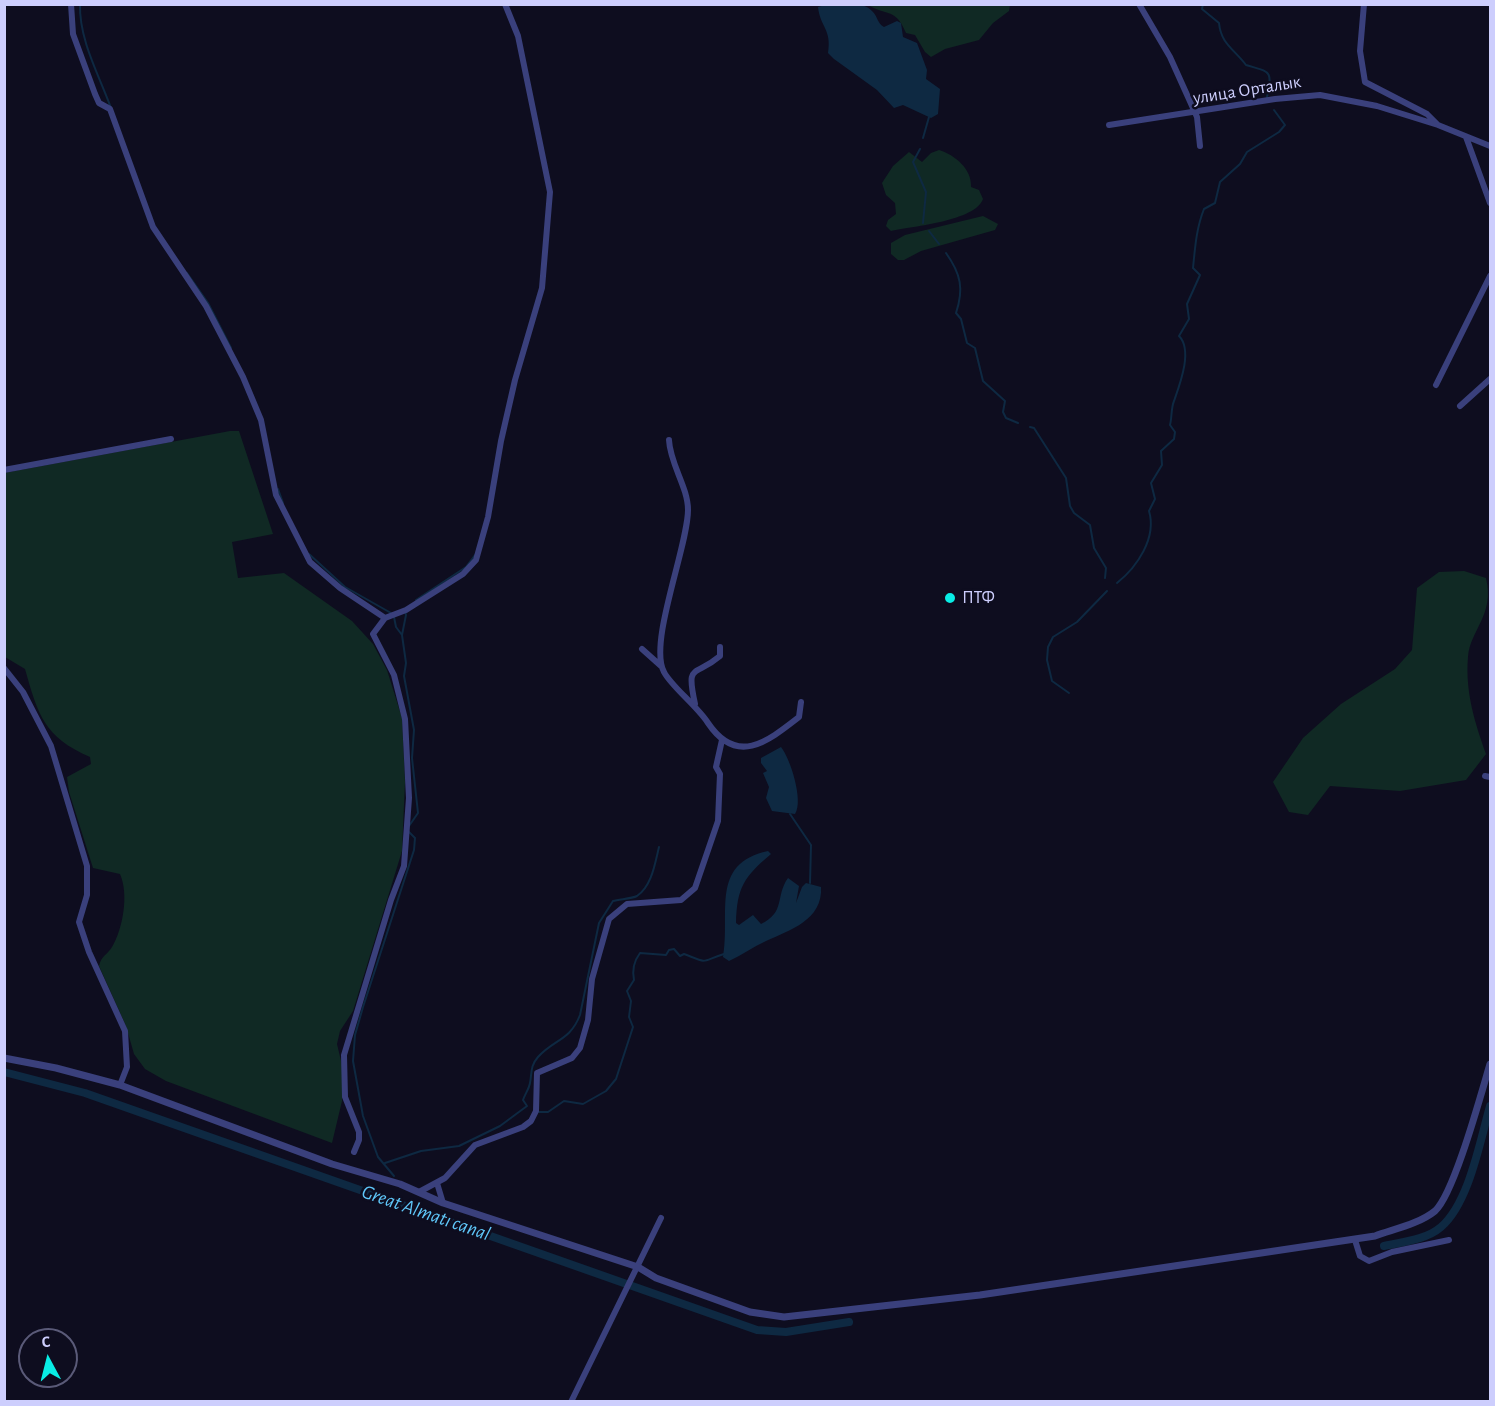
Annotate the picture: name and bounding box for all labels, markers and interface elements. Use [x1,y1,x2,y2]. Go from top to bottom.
street label: улица Орталык [1191,71,1303,109]
place label: ПТФ [962,587,995,609]
marker: ПТФ [943,591,957,605]
water label: Great Almatı canal [358,1180,494,1246]
north arrow [18,1328,78,1388]
text: С [41,1334,51,1351]

